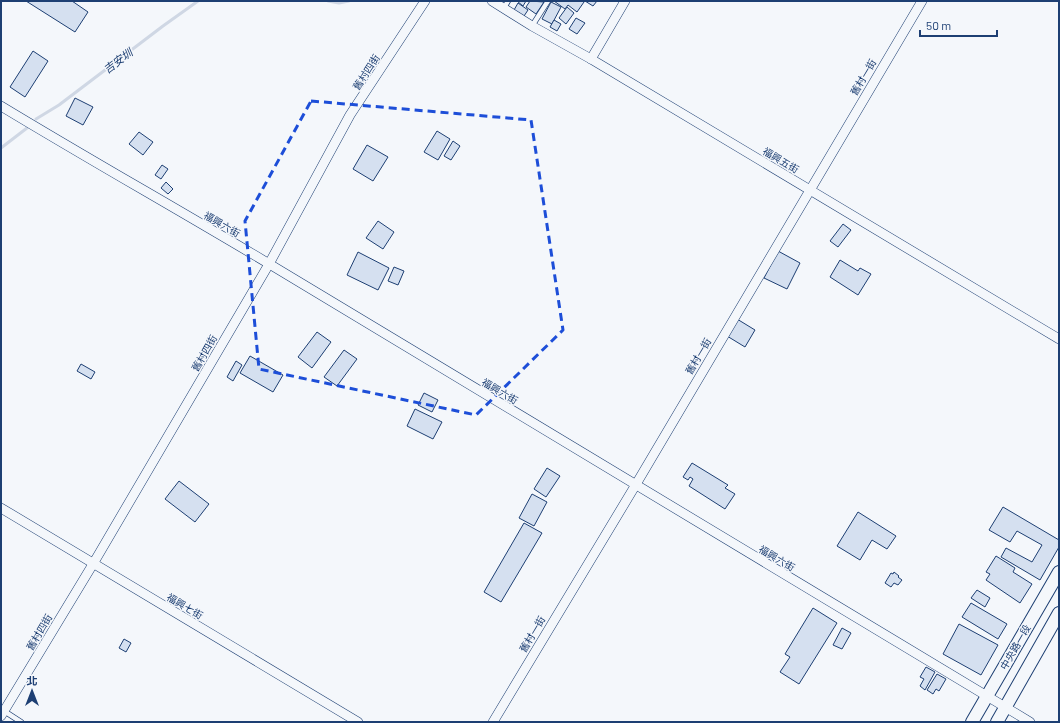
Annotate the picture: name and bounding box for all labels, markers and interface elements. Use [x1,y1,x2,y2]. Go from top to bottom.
scale bar [920,12,997,38]
text: 50 m [926,18,951,32]
water label: 吉安圳 [101,44,136,76]
street label: 舊村四街 [350,52,382,92]
street label: 舊村一街 [848,57,878,97]
street label: 福興五街 [761,145,801,175]
street label: 福興六街 [202,209,242,239]
street label: 舊村四街 [189,333,219,373]
street label: 舊村一街 [683,336,713,376]
street label: 福興六街 [480,376,520,406]
street label: 福興六街 [757,543,797,573]
street label: 福興七街 [165,591,205,621]
street label: 舊村四街 [24,612,54,652]
street label: 舊村一街 [517,614,547,654]
street label: 中央路一段 [997,622,1033,672]
north arrow [12,671,52,711]
text: 北 [27,674,38,687]

